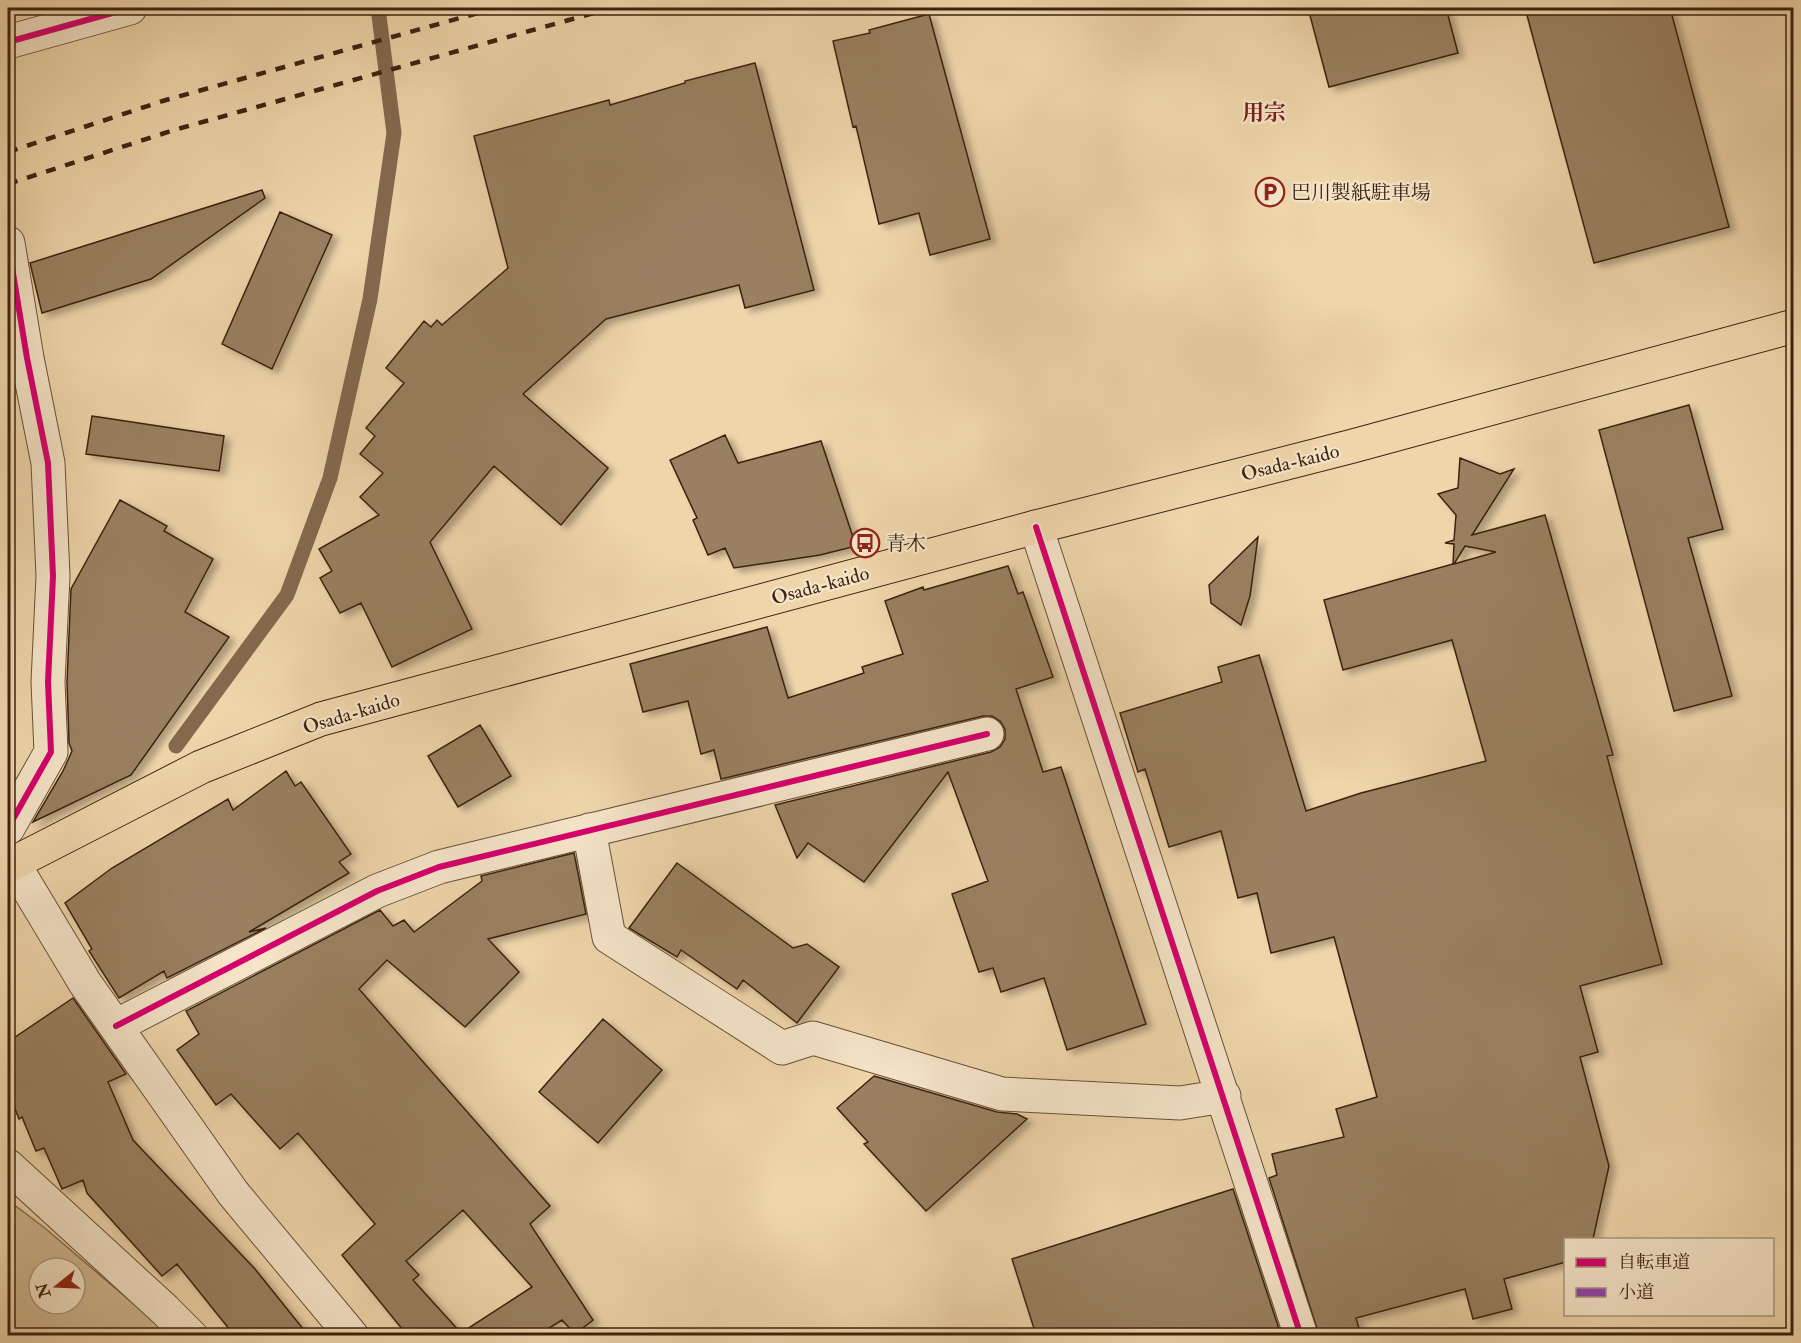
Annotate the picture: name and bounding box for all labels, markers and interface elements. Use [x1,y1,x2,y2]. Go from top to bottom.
district label: 用宗 [1242,99,1286,127]
parking icon: 巴川製紙駐車場 [1254,176,1286,208]
place label: 巴川製紙駐車場 [1291,180,1431,205]
street label: Osada-kaido [1238,438,1342,487]
bus stop icon: 青木 [849,527,881,559]
place label: 青木 [886,531,926,556]
street label: Osada-kaido [768,560,872,611]
street label: Osada-kaido [300,687,403,740]
legend [1564,1238,1774,1316]
text: 自転車道 [1618,1251,1690,1274]
north arrow [27,1256,87,1316]
text: N [32,1280,56,1301]
text: 小道 [1618,1281,1654,1304]

